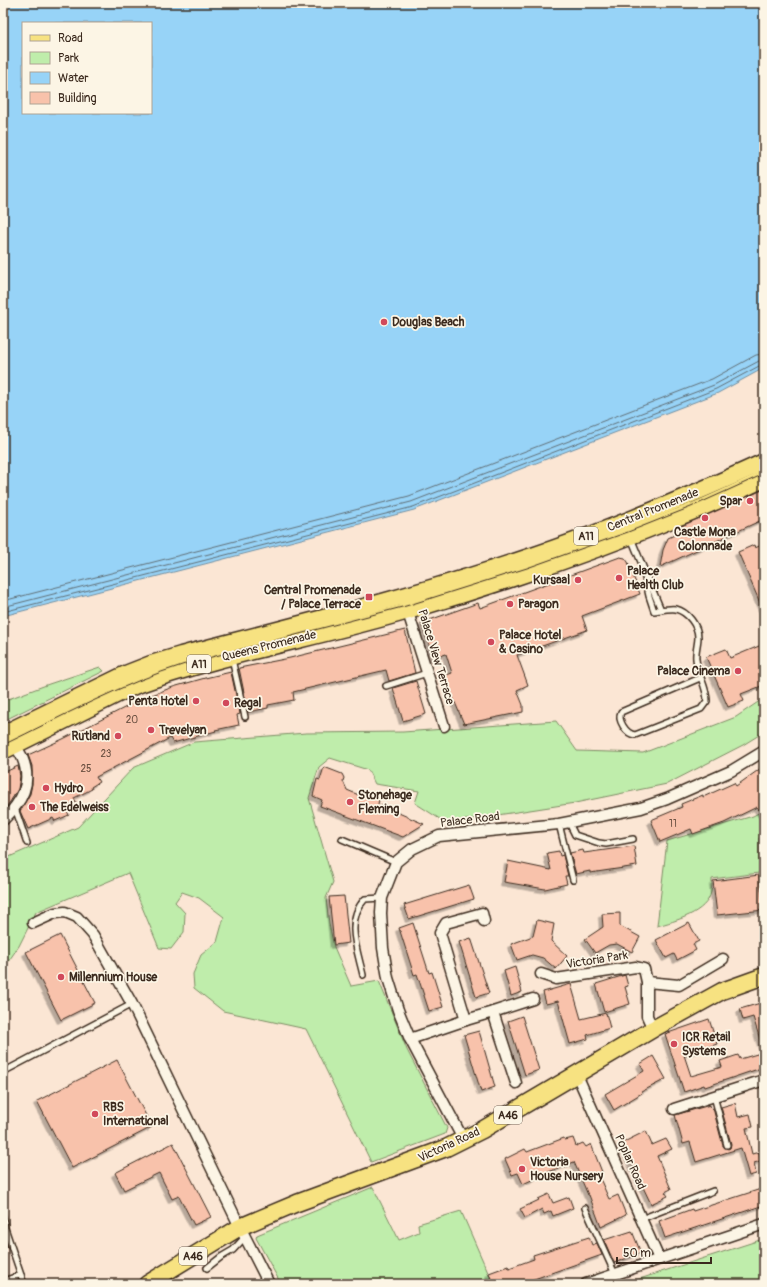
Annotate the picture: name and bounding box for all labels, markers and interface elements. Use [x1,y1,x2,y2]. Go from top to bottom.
legend [22,22,152,114]
text: Road [58,31,83,46]
text: Park [58,51,79,66]
text: Water [58,71,89,86]
text: Building [58,91,97,106]
place label: Douglas Beach [392,315,465,330]
marker: Douglas Beach [379,317,389,327]
street label: Central Promenade [605,485,701,535]
place label: Spar [719,494,743,509]
marker: Spar [745,496,755,506]
marker: Castle Mona Colonnade [700,513,710,523]
place label: Castle Mona Colonnade [674,525,736,554]
road number: A11 [574,527,598,545]
place label: Palace Health Club [627,564,684,593]
place label: Kursaal [533,573,570,588]
marker: Palace Health Club [614,573,624,583]
marker: Kursaal [573,575,583,585]
place label: Central Promenade / Palace Terrace [264,583,362,612]
marker: Central Promenade / Palace Terrace [364,592,374,602]
place label: Paragon [518,597,559,612]
marker: Paragon [505,599,515,609]
street label: Palace View Terrace [414,608,458,706]
street label: Queens Promenade [220,627,318,665]
place label: Palace Hotel & Casino [499,628,562,657]
marker: Palace Hotel & Casino [486,637,496,647]
road number: A11 [187,655,211,673]
place label: Palace Cinema [657,664,730,679]
marker: Palace Cinema [733,666,743,676]
place label: Penta Hotel [128,694,188,709]
marker: Penta Hotel [191,696,201,706]
place label: Regal [234,696,261,711]
marker: Regal [221,698,231,708]
house number: 20 [126,714,138,726]
place label: Trevelyan [158,723,207,738]
marker: Trevelyan [146,725,156,735]
place label: Rutland [71,729,110,744]
marker: Rutland [113,731,123,741]
house number: 23 [101,748,112,760]
house number: 25 [80,763,92,775]
place label: Hydro [54,781,84,796]
marker: Hydro [41,783,51,793]
place label: Stonehage Fleming [358,788,413,817]
marker: Stonehage Fleming [345,797,355,807]
place label: The Edelweiss [39,800,109,815]
marker: The Edelweiss [27,802,37,812]
street label: Palace Road [439,809,501,831]
house number: 11 [669,818,677,830]
street label: Victoria Park [565,948,629,972]
place label: Millennium House [69,970,158,985]
marker: Millennium House [56,972,66,982]
place label: ICR Retail Systems [682,1030,731,1059]
marker: ICR Retail Systems [669,1039,679,1049]
place label: RBS International [103,1100,169,1129]
road number: A46 [494,1106,522,1124]
marker: RBS International [90,1109,100,1119]
street label: Victoria Road [416,1124,482,1166]
street label: Poplar Road [611,1132,649,1192]
place label: Victoria House Nursery [530,1155,604,1184]
marker: Victoria House Nursery [517,1164,527,1174]
scale bar [617,1239,711,1265]
text: 50 m [623,1246,651,1261]
road number: A46 [179,1247,207,1265]

